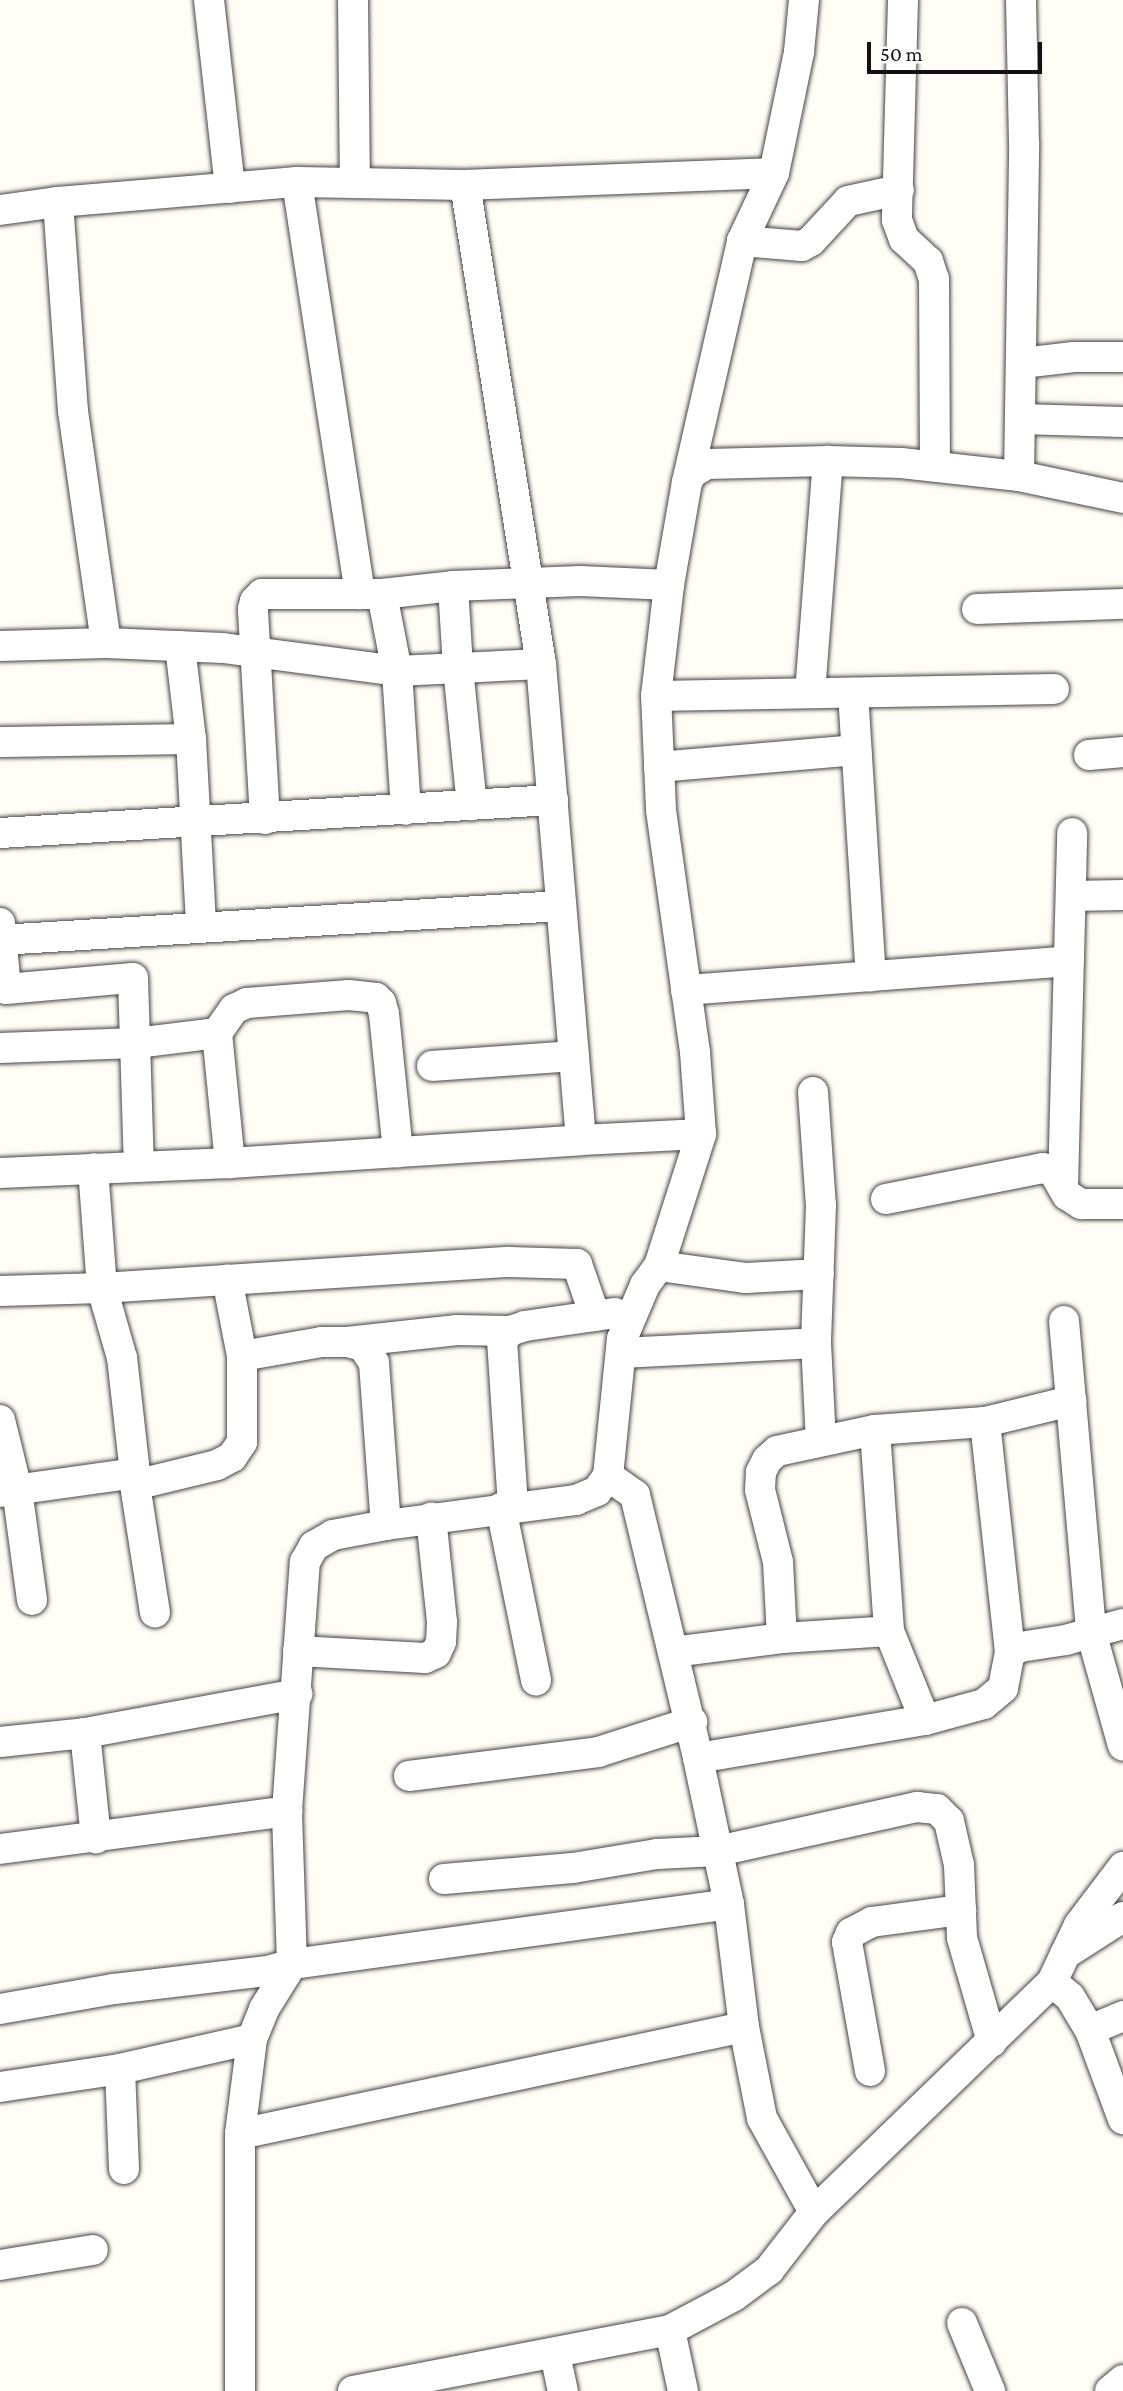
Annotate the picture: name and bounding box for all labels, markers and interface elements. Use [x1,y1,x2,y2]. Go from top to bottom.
scale bar [871,28,1046,72]
text: 50 m [880,42,923,66]

